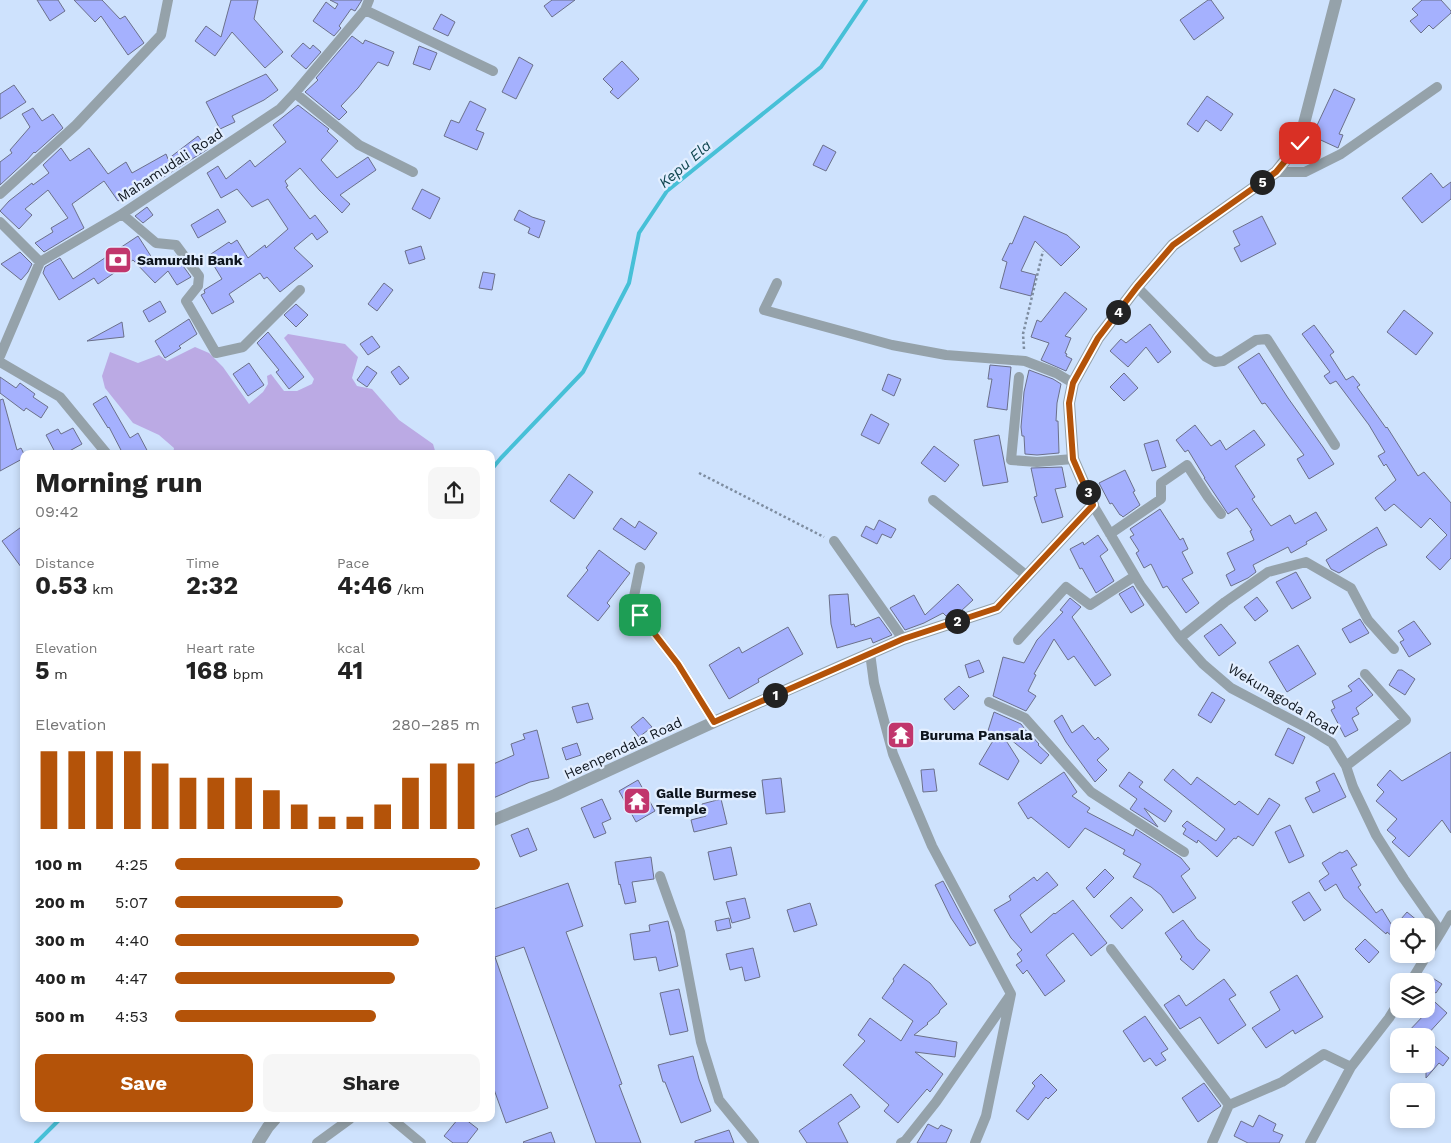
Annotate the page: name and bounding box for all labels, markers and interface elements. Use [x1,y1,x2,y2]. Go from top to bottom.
pin [1279,122,1321,164]
street label: Mahamudali Road [114,125,226,205]
icon: check [1286,129,1314,157]
water label: Kepu Ela [655,136,715,192]
pin: 5 [1250,170,1274,194]
text: 5 [1258,174,1267,190]
bank icon: Samurdhi Bank [103,245,133,275]
place label: Samurdhi Bank [137,252,243,268]
pin: 4 [1106,300,1130,324]
text: 4 [1114,304,1123,320]
text: Morning run [35,466,203,499]
button: share [428,467,480,519]
pin: 3 [1076,480,1100,504]
text: 3 [1084,484,1093,500]
text: 09:42 [35,502,79,521]
text: Distance [35,555,95,571]
text: Time [186,555,219,571]
text: Pace [337,555,369,571]
text: 0.53 [35,571,88,600]
text: 2:32 [186,571,238,600]
text: 4:46 [337,571,392,600]
text: km [88,581,114,597]
text: /km [392,581,424,597]
pin [619,594,661,636]
icon: arrive [626,601,654,629]
pin: 2 [944,608,970,634]
text: 2 [953,613,962,629]
text: Elevation [35,640,98,656]
text: Heart rate [186,640,255,656]
text: kcal [337,640,365,656]
text: 5 [35,656,50,685]
text: 168 [186,656,228,685]
text: 41 [337,656,363,685]
street label: Wekunagoda Road [1225,660,1341,738]
text: m [50,666,68,682]
text: bpm [228,666,264,682]
pin: 1 [762,682,788,708]
text: 1 [772,687,779,703]
street label: Heenpendala Road [562,714,684,782]
text: Elevation [35,715,106,734]
text: 280–285 m [392,715,480,734]
temple icon: Buruma Pansala [886,720,916,750]
place label: Buruma Pansala [920,727,1033,743]
place label: Galle Burmese Temple [656,785,757,817]
temple icon: Galle Burmese Temple [622,786,652,816]
text: 100 m [35,855,82,874]
text: 4:25 [115,855,148,874]
text: 200 m [35,893,85,912]
text: 5:07 [115,893,148,912]
map controls [1390,918,1435,1128]
button: locate [1390,918,1435,963]
text: 300 m [35,931,85,950]
text: 4:40 [115,931,149,950]
text: 400 m [35,969,86,988]
text: 4:47 [115,969,147,988]
button: layers [1390,973,1435,1018]
text: 500 m [35,1007,85,1026]
text: 4:53 [115,1007,148,1026]
button: + [1390,1028,1435,1073]
button: Save [35,1054,253,1112]
button: Share [263,1054,480,1112]
button: − [1390,1083,1435,1128]

